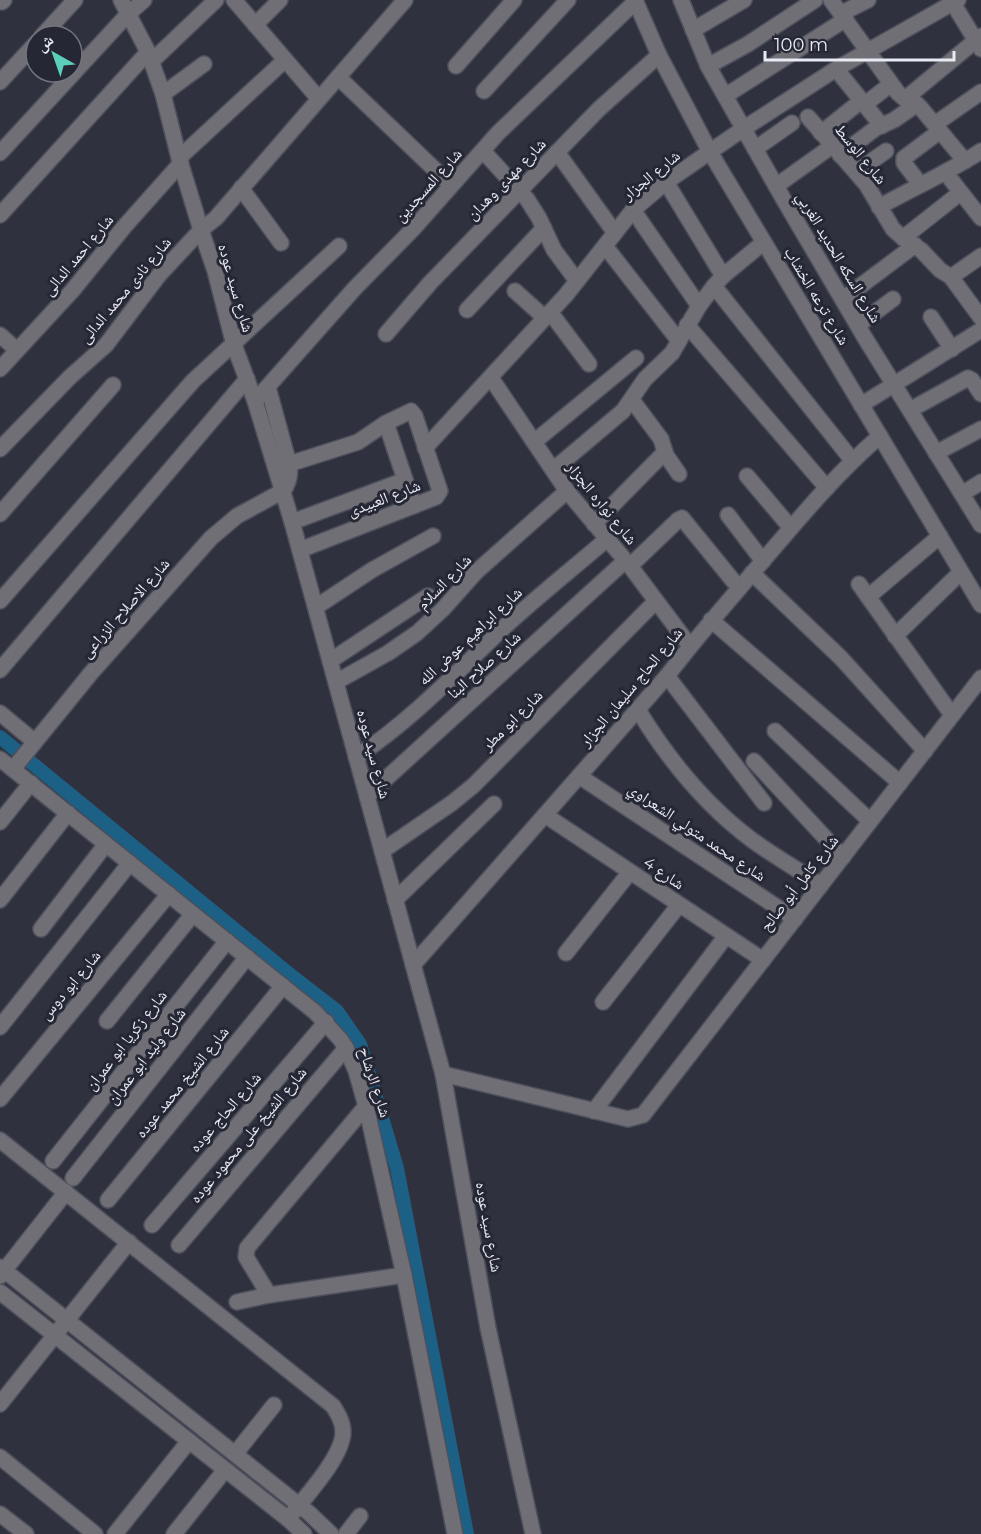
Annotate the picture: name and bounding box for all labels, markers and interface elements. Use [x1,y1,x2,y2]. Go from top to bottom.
north arrow [24,24,84,84]
scale bar [765,24,954,62]
text: ش [32,30,57,56]
text: 100 m [774,34,828,56]
street label: شارع الوسط [830,120,891,189]
street label: شارع مهدى وهدان [462,134,550,224]
street label: شارع المسجدين [390,144,467,226]
street label: شارع الجزار [617,146,684,205]
street label: شارع السكه الحديد الغربي [790,188,886,328]
street label: شارع احمد الدالى [39,211,118,300]
street label: شارع نادى محمد الدالى [75,233,176,348]
street label: شارع سيد عوده [213,241,258,335]
street label: شارع ترعه الخشاب [779,244,854,349]
street label: شارع نواره الجزار [561,457,641,549]
street label: شارع العبيدى [345,475,423,521]
street label: شارع السلام [413,550,476,614]
street label: شارع الاصلاح الزراعى [76,554,174,662]
street label: شارع ابراهيم عوض الله [414,583,527,690]
street label: شارع الحاج سليمان الجزار [575,624,687,752]
street label: شارع صلاح البنا [443,627,525,704]
street label: شارع ابو مطر [477,686,547,756]
street label: شارع سيد عوده [352,707,395,801]
street label: شارع محمد متولي الشعراوي [623,779,770,888]
street label: شارع كامل أبو صالح [756,831,843,935]
street label: شارع 4 [639,852,688,894]
street label: شارع ابو دوس [35,946,105,1024]
street label: شارع زكريا ابو عمران [81,986,172,1094]
street label: شارع وليد ابو عمران [102,1004,190,1109]
street label: شارع الشيخ محمد عوده [131,1022,234,1142]
street label: شارع الرشاح [354,1044,395,1120]
street label: شارع الشيخ على محمود عوده [186,1063,311,1208]
street label: شارع الحاج عوده [185,1068,266,1156]
street label: شارع سيد عوده [471,1180,506,1274]

